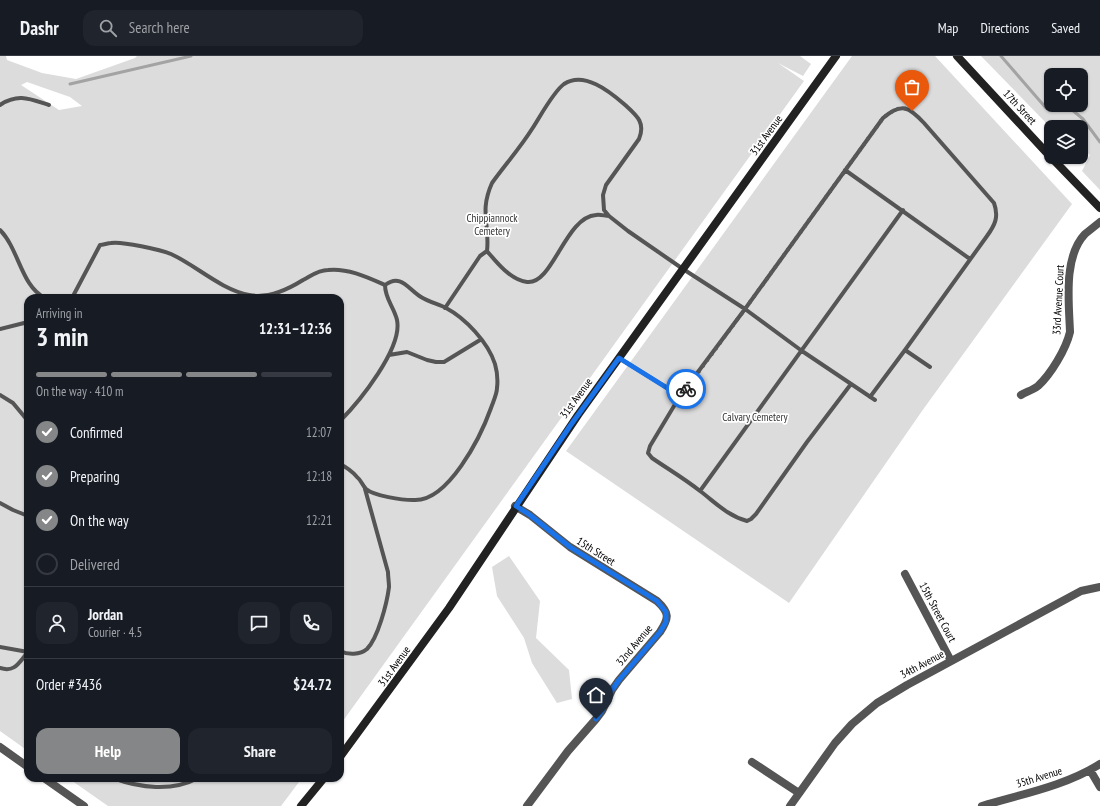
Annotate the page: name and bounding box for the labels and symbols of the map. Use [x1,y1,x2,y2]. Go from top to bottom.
pin [895,70,929,111]
street label: 17th Street [1000,87,1040,127]
street label: 31st Avenue [747,112,786,158]
park label: Chippiannock Cemetery [466,211,518,238]
street label: 33rd Avenue Court [1049,264,1067,336]
courier [666,369,706,409]
street label: 31st Avenue [557,375,596,421]
park label: Calvary Cemetery [722,410,789,424]
street label: 15th Street [574,534,618,568]
street label: 15th Street Court [916,580,960,644]
street label: 32nd Avenue [613,621,656,668]
street label: 31st Avenue [375,643,414,689]
street label: 34th Avenue [898,646,947,681]
pin [579,678,613,719]
street label: 35th Avenue [1014,763,1064,791]

